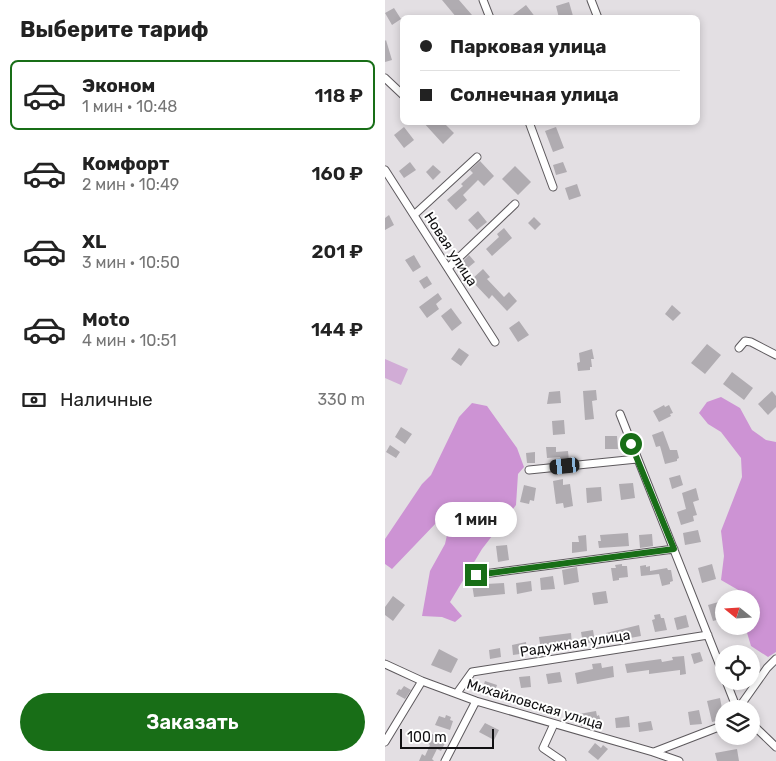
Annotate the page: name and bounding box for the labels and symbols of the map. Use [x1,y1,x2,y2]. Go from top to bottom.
street label: Новая улица [420,209,481,290]
route start [620,433,642,455]
car [549,457,580,475]
callout: 1 мин [435,502,517,538]
route end [465,564,487,586]
north arrow [715,590,760,635]
street label: Радужная улица [519,626,632,661]
street label: Михайловская улица [465,676,605,733]
scale bar [400,726,494,749]

